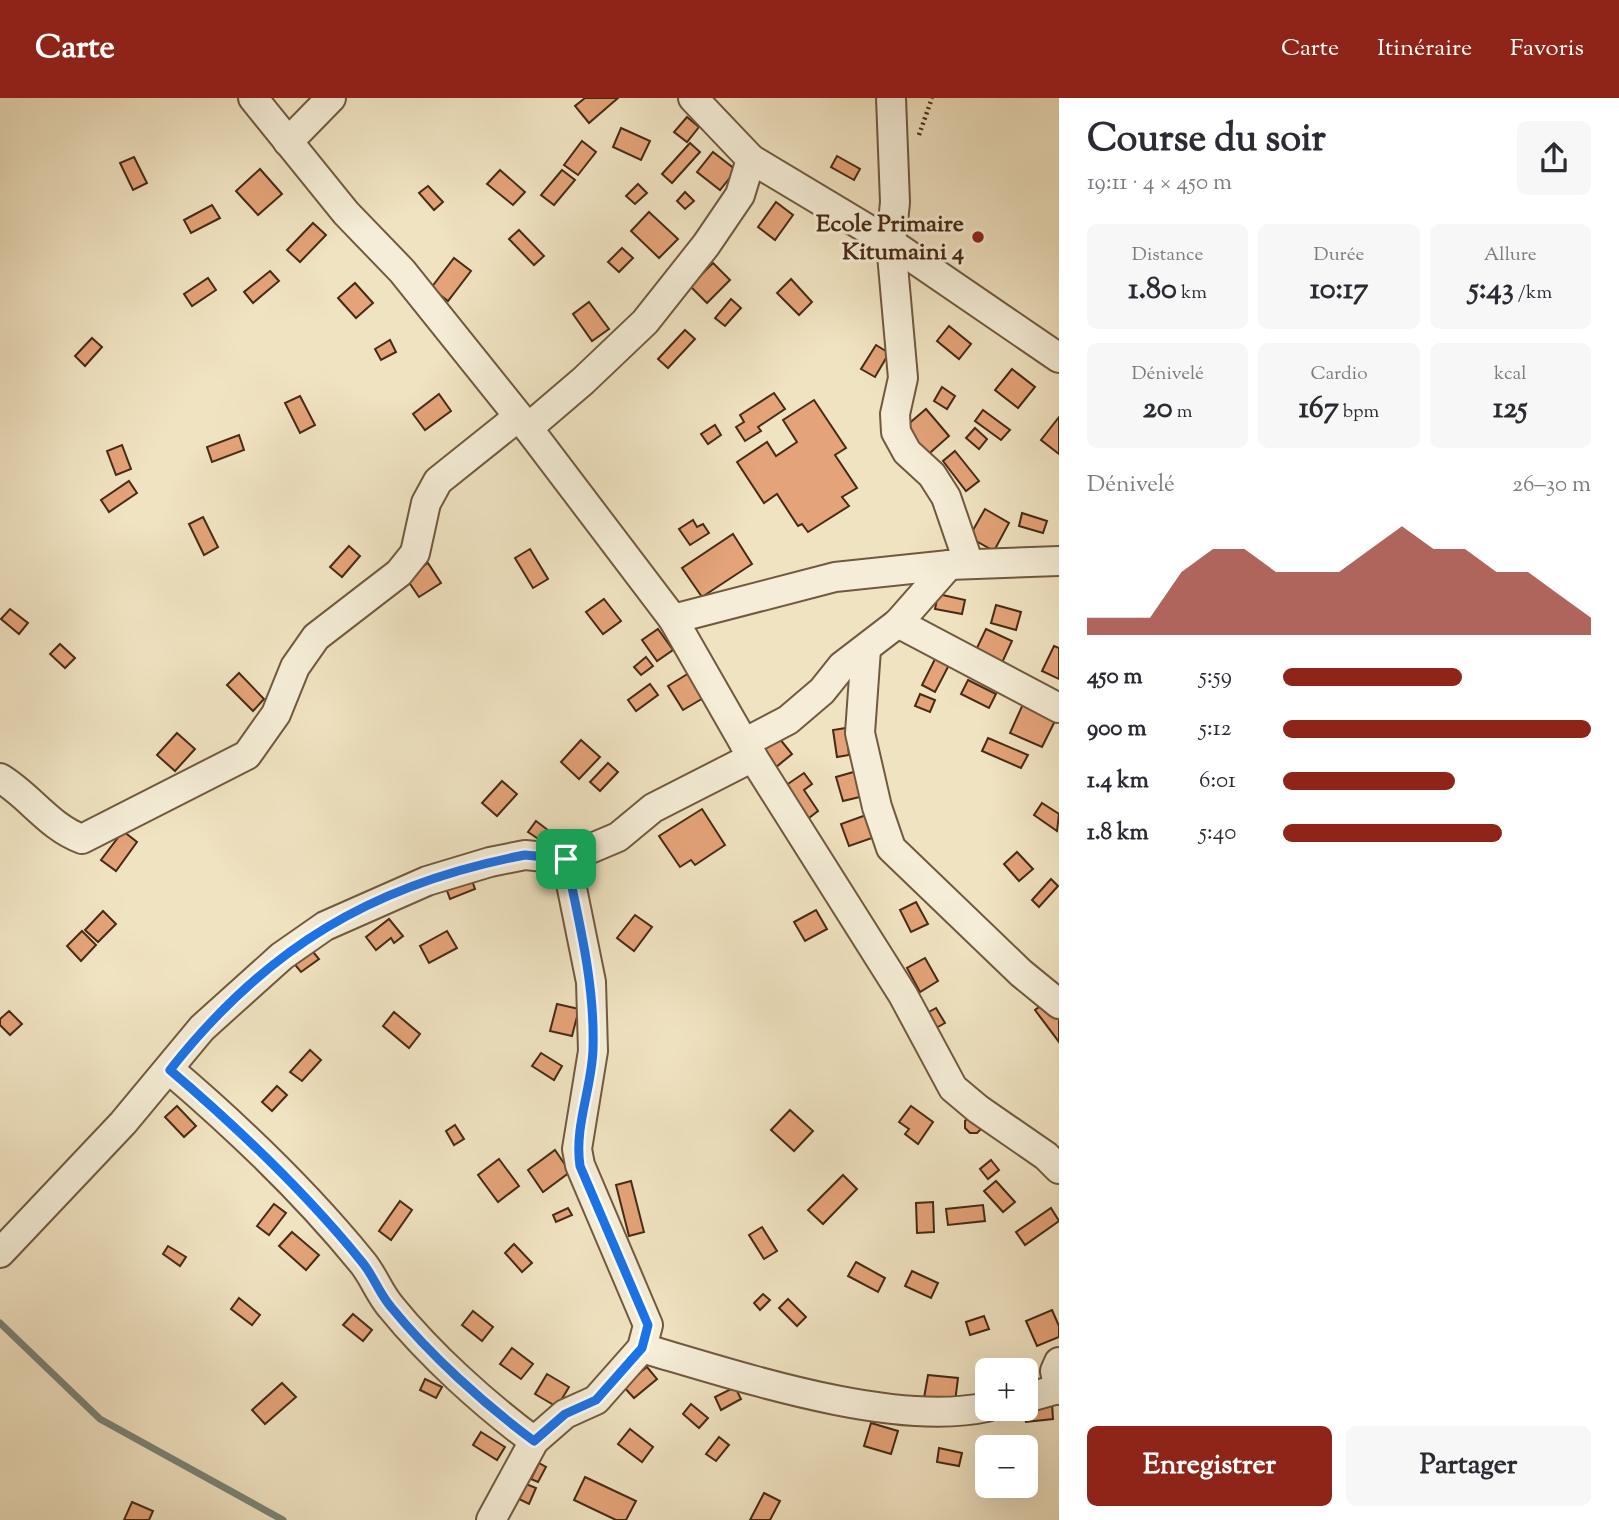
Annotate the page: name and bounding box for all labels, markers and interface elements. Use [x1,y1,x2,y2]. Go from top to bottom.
text: Carte [35,25,115,73]
text: Carte [1281,32,1339,66]
text: Itinéraire [1377,32,1472,66]
text: Favoris [1510,32,1584,66]
text: Course du soir [1087,114,1326,168]
button: share [1517,121,1591,195]
text: 19:11 · 4 × 450 m [1087,167,1232,200]
place label: Ecole Primaire Kitumaini 4 [816,208,964,270]
marker: Ecole Primaire Kitumaini 4 [970,229,986,245]
text: Distance [1132,242,1203,269]
text: Durée [1314,242,1364,269]
text: Allure [1484,242,1537,269]
text: 1.80 [1128,269,1177,312]
text: 10:17 [1310,269,1368,312]
text: 5:43 [1468,269,1514,312]
text: km [1177,280,1207,307]
text: /km [1514,280,1552,307]
text: Dénivelé [1131,361,1204,388]
text: Cardio [1310,361,1368,388]
text: kcal [1494,361,1527,388]
text: 20 [1143,388,1173,431]
text: 167 [1299,388,1339,431]
text: 125 [1493,388,1528,431]
text: m [1173,399,1193,426]
text: bpm [1339,399,1379,426]
text: Dénivelé [1087,469,1175,502]
text: 26–30 m [1512,469,1591,502]
text: 450 m [1087,661,1143,694]
text: 5:59 [1199,661,1232,694]
text: 900 m [1087,713,1146,746]
text: 5:12 [1199,713,1231,746]
text: 1.4 km [1087,765,1149,798]
text: 6:01 [1199,765,1236,798]
text: 1.8 km [1087,817,1149,850]
text: 5:40 [1199,817,1236,850]
pin [536,829,596,889]
icon: arrive [547,840,585,878]
map controls [975,1358,1038,1498]
button: + [975,1358,1038,1421]
button: Enregistrer [1087,1426,1332,1506]
button: Partager [1346,1426,1591,1506]
button: − [975,1435,1038,1498]

